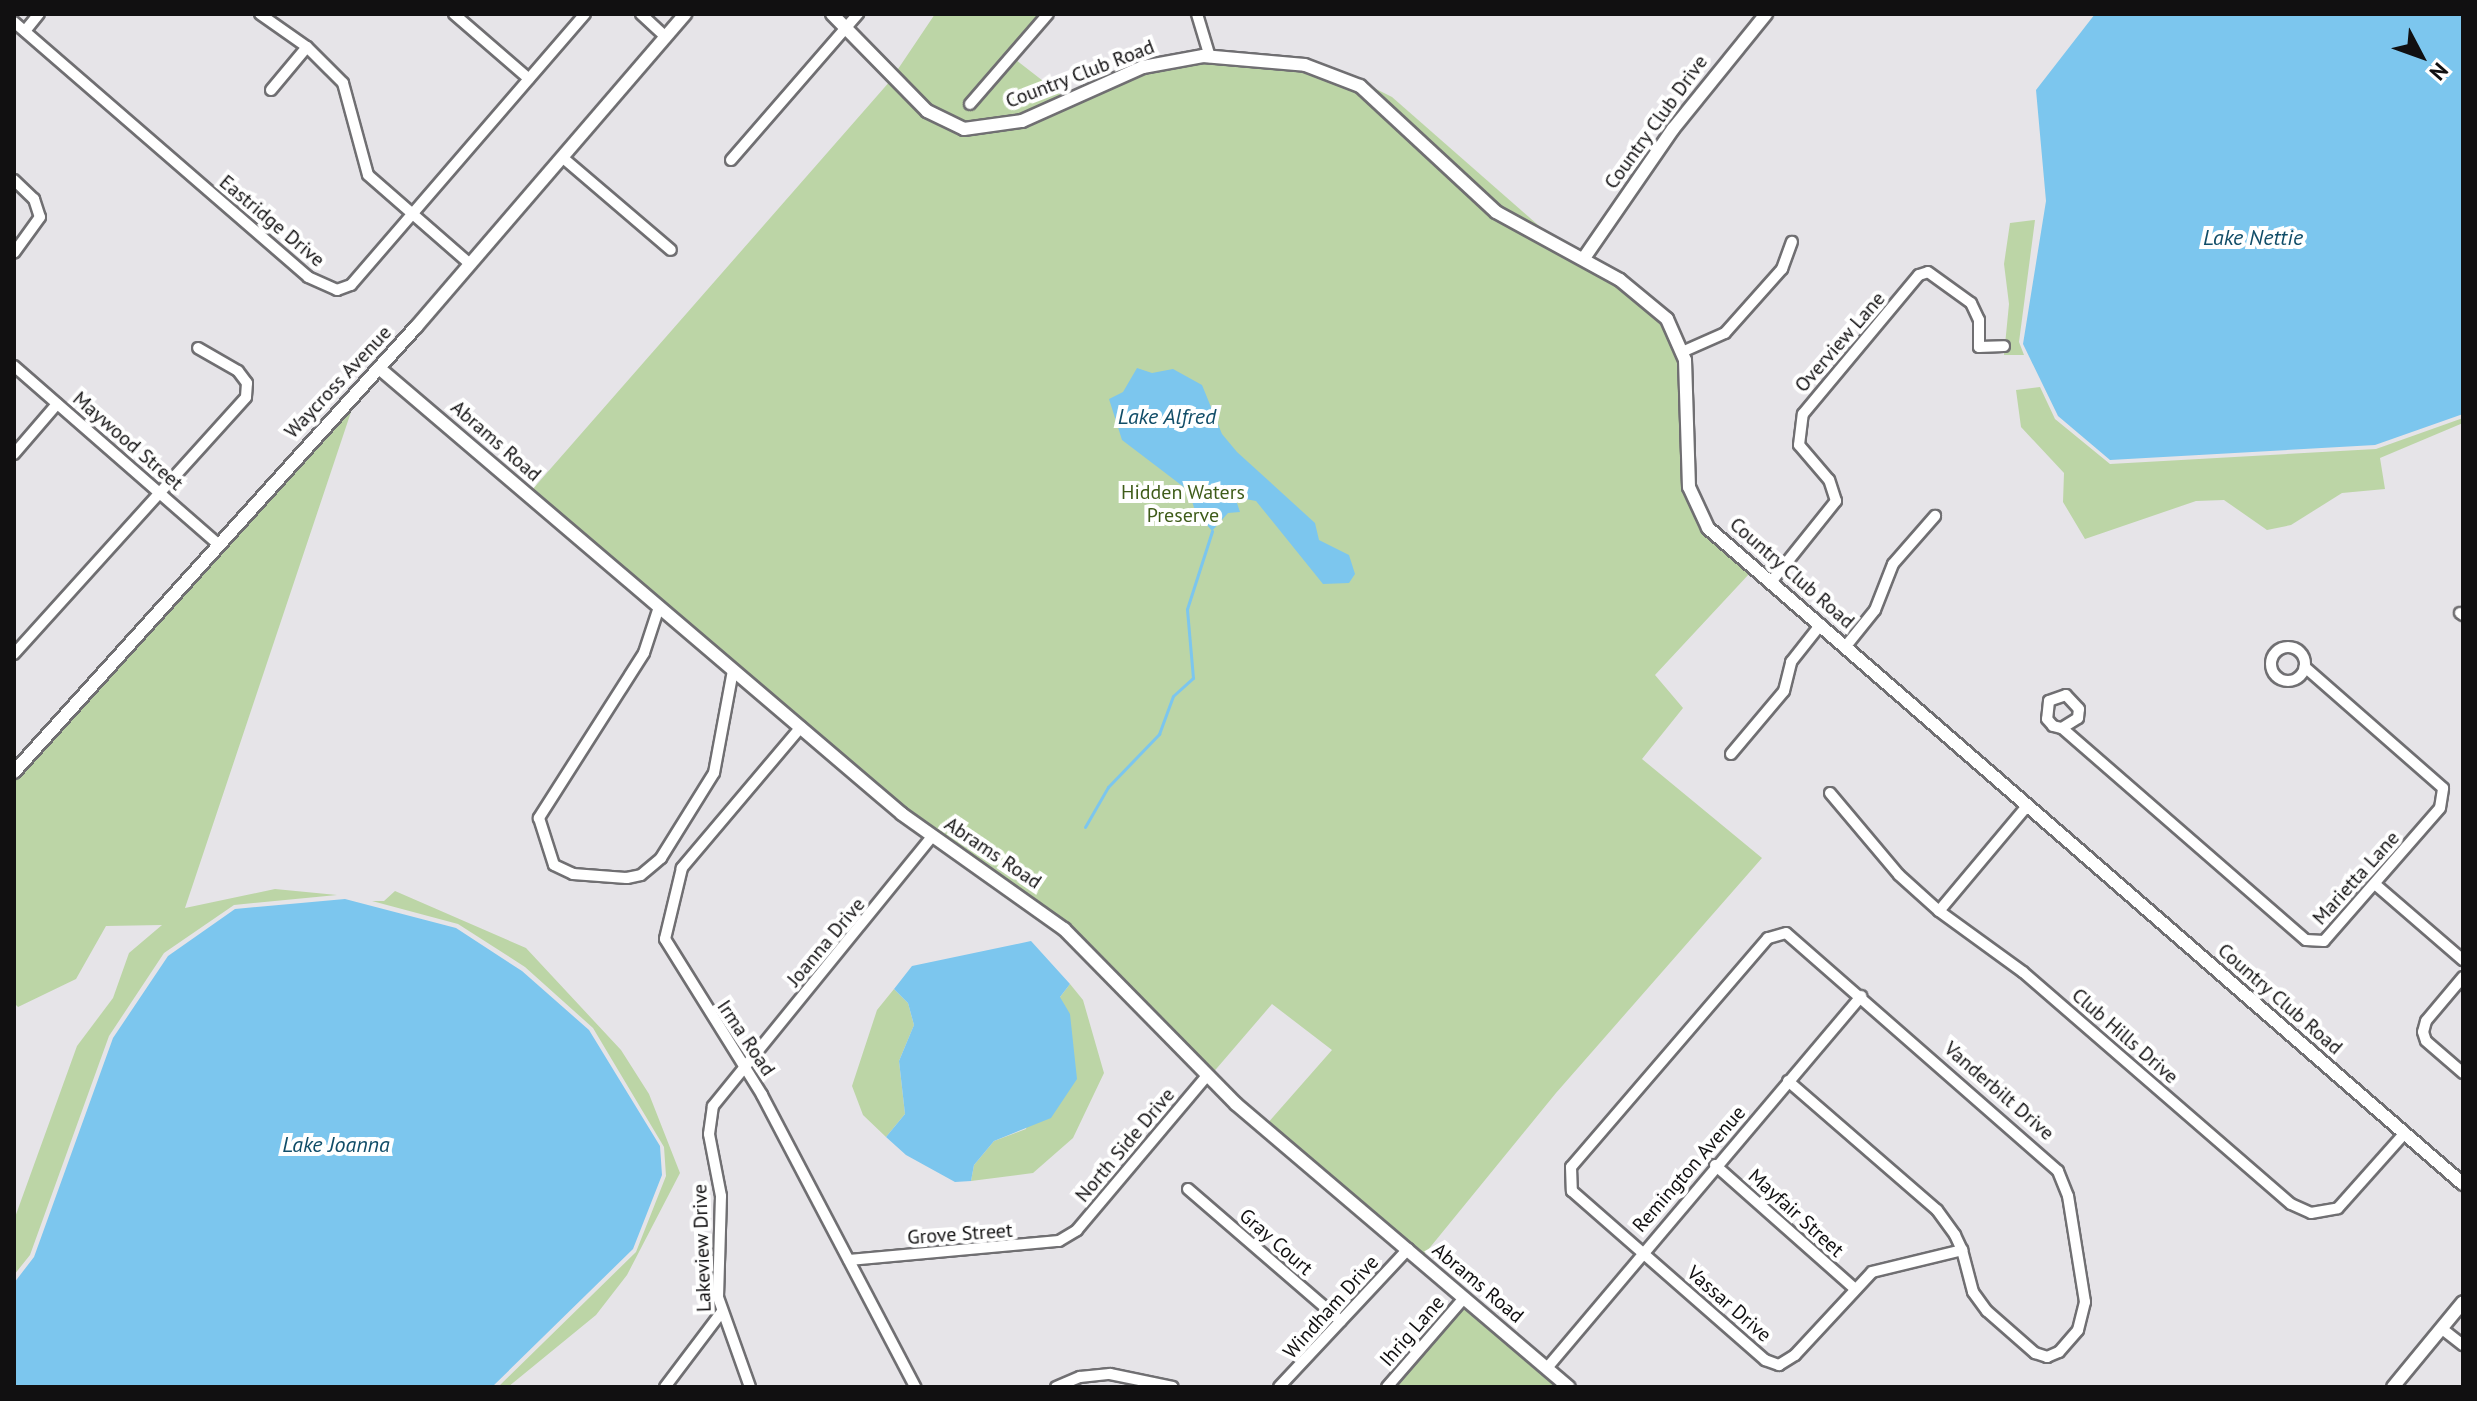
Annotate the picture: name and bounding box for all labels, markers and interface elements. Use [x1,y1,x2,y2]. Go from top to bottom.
north arrow [2381,16,2461,96]
street label: Country Club Road [1002,35,1158,113]
street label: Country Club Drive [1599,50,1713,194]
text: N [2424,57,2454,86]
street label: Eastridge Drive [215,170,329,272]
water label: Lake Nettie [2203,225,2303,251]
street label: Overview Lane [1790,287,1890,397]
street label: Waycross Avenue [279,320,397,444]
street label: Maywood Street [68,387,188,495]
street label: Abrams Road [446,395,546,487]
water label: Lake Alfred [1117,404,1217,430]
park label: Hidden Waters Preserve [1121,481,1245,528]
street label: Country Club Road [1725,512,1859,634]
street label: Abrams Road [940,812,1046,894]
street label: Marietta Lane [2308,826,2404,930]
street label: Joanna Drive [782,893,870,991]
street label: Country Club Road [2213,938,2347,1060]
street label: Club Hills Drive [2067,983,2183,1089]
street label: Irma Road [712,995,780,1081]
street label: Vanderbilt Drive [1939,1037,2059,1145]
street label: North Side Drive [1070,1083,1180,1207]
street label: Remington Avenue [1627,1101,1751,1237]
water label: Lake Joanna [282,1132,390,1158]
street label: Mayfair Street [1743,1164,1849,1262]
street label: Lakeview Drive [688,1183,716,1313]
street label: Gray Court [1234,1203,1318,1281]
street label: Grove Street [907,1218,1013,1250]
street label: Abrams Road [1428,1238,1528,1328]
street label: Windham Drive [1278,1250,1384,1364]
street label: Vassar Drive [1682,1261,1776,1347]
street label: Ihrig Lane [1375,1291,1449,1371]

